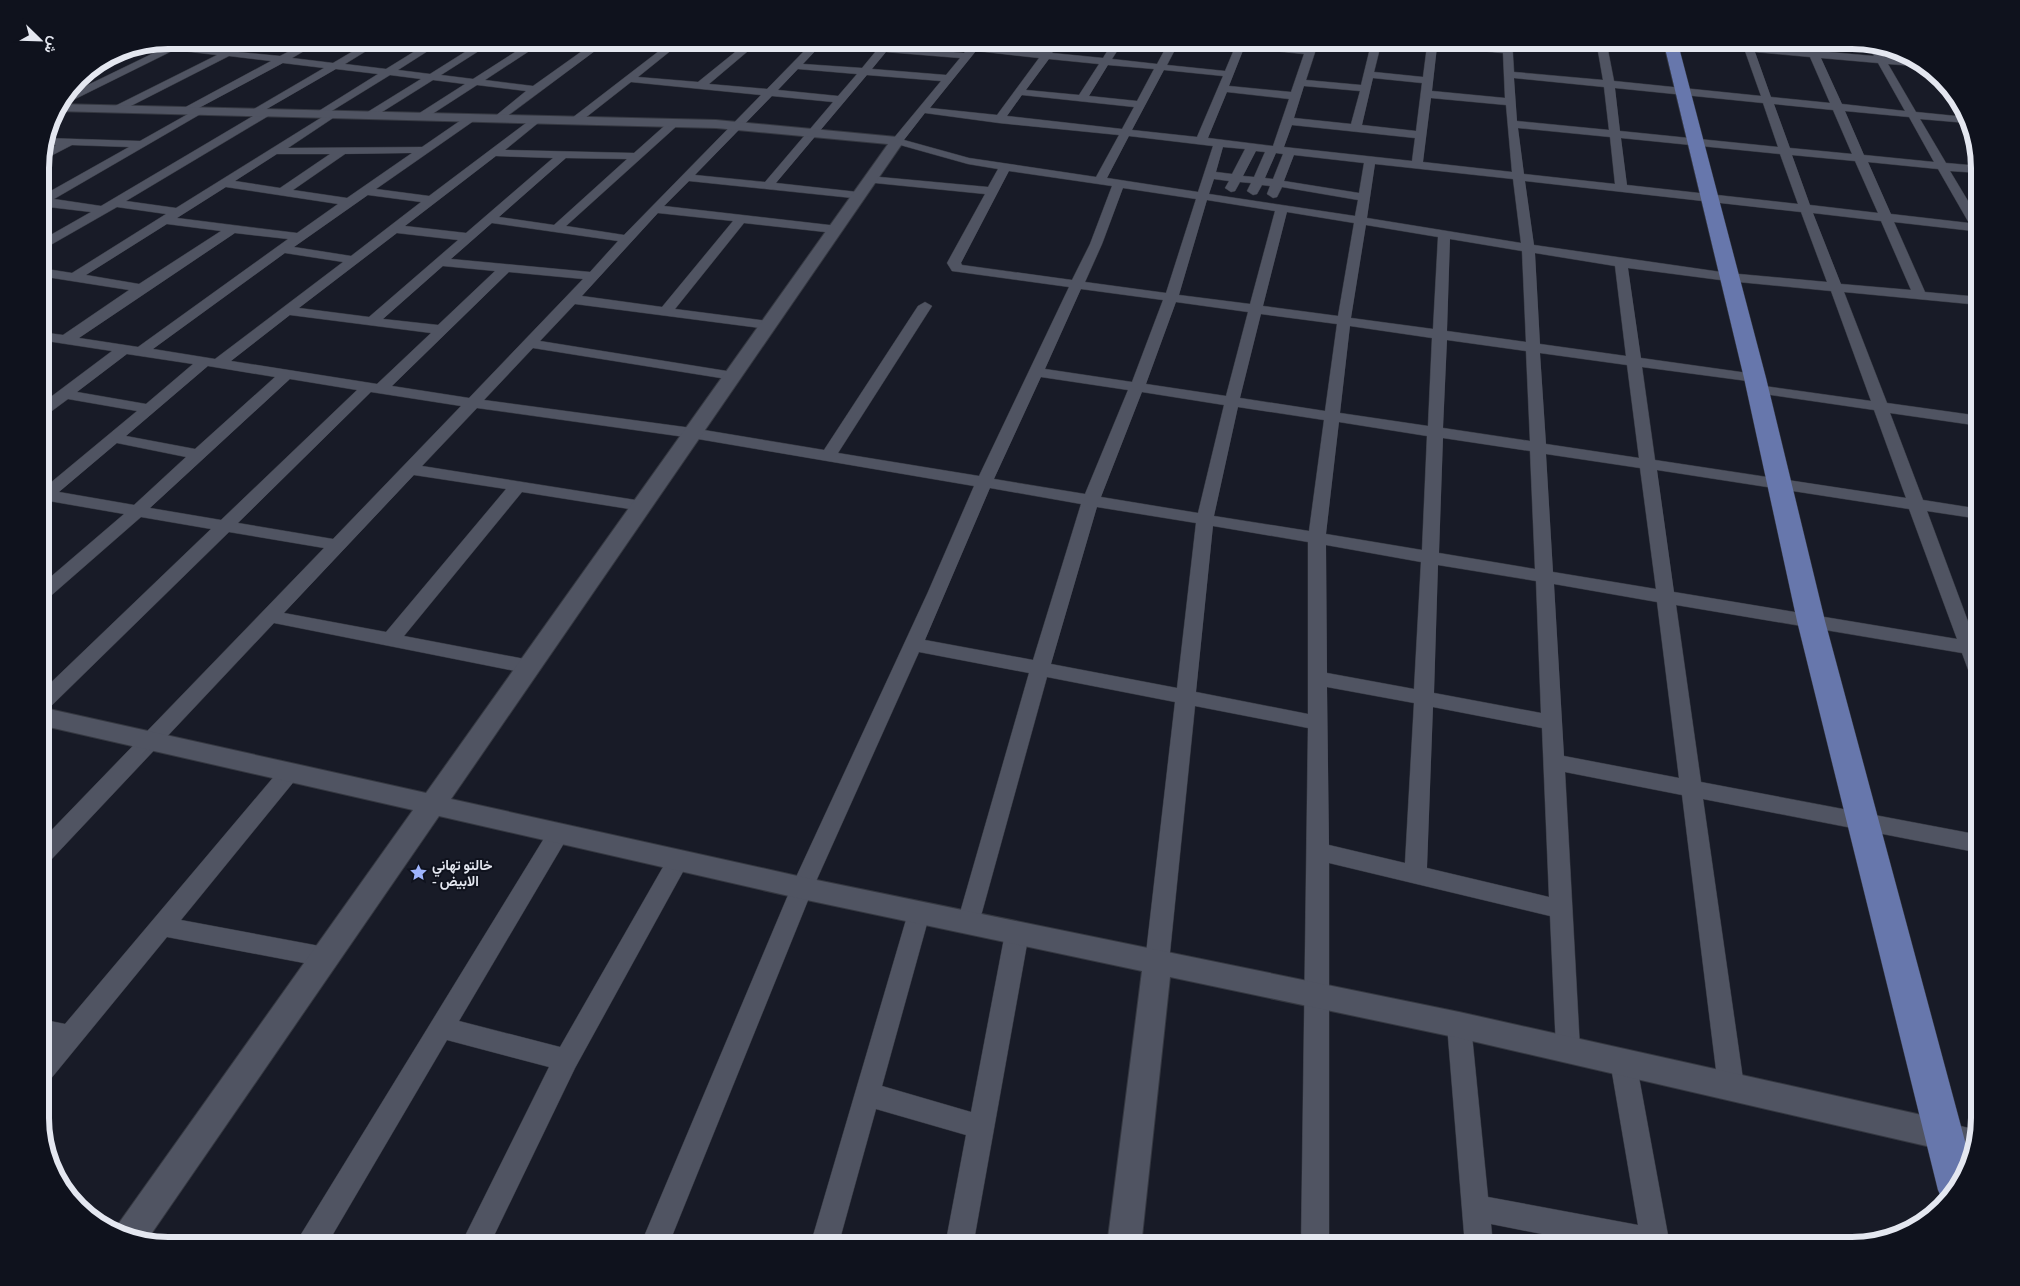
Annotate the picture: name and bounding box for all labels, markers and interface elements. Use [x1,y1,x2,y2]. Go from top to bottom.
north arrow [15,15,65,65]
text: ش [39,33,64,57]
place label: خالتو تهاني - الابيض [432,855,493,891]
place icon: خالتو تهاني - الابيض [408,863,428,883]

